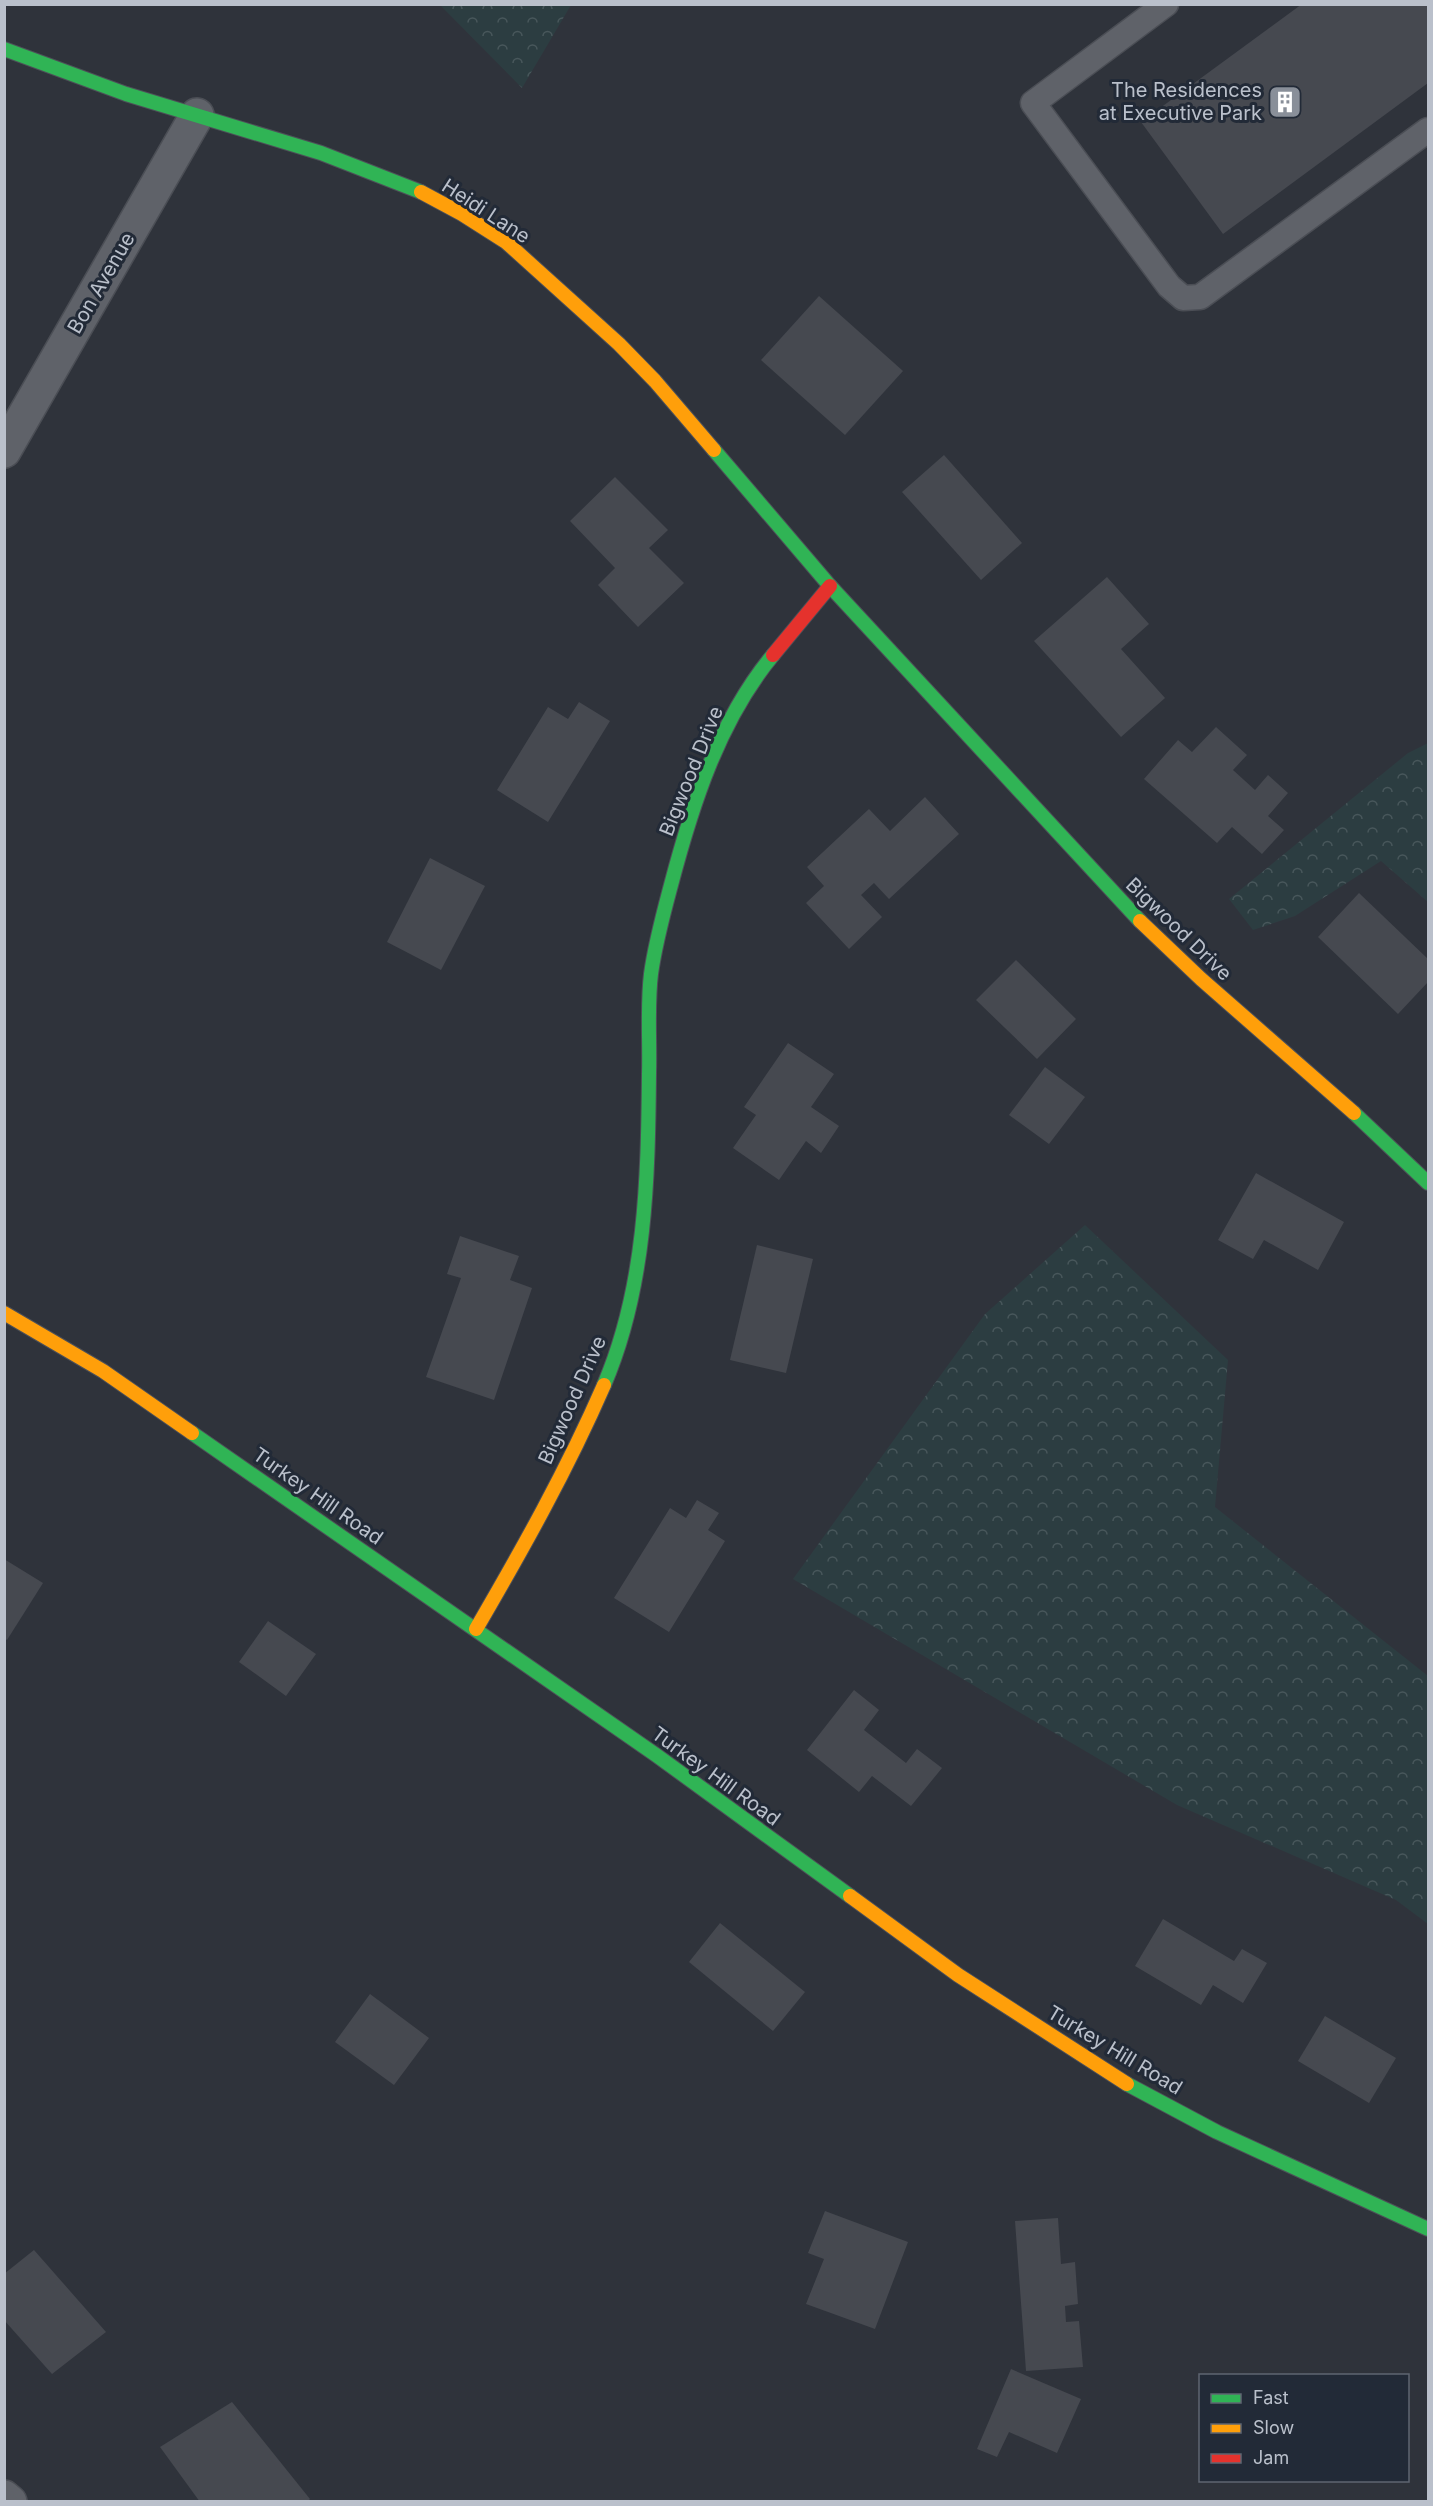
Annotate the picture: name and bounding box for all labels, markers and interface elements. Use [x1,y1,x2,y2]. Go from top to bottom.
place label: The Residences at Executive Park [1099,78,1262,125]
building icon: The Residences at Executive Park [1267,84,1303,120]
street label: Heidi Lane [437,174,535,248]
street label: Bon Avenue [62,228,140,338]
street label: Bigwood Drive [654,703,728,839]
street label: Bigwood Drive [1121,873,1237,985]
street label: Bigwood Drive [533,1332,611,1468]
street label: Turkey Hill Road [248,1442,388,1550]
street label: Turkey Hill Road [647,1721,785,1831]
street label: Turkey Hill Road [1043,2000,1187,2100]
legend [1199,2374,1409,2482]
text: Fast [1253,2387,1289,2408]
text: Slow [1253,2417,1294,2438]
text: Jam [1253,2447,1289,2468]

